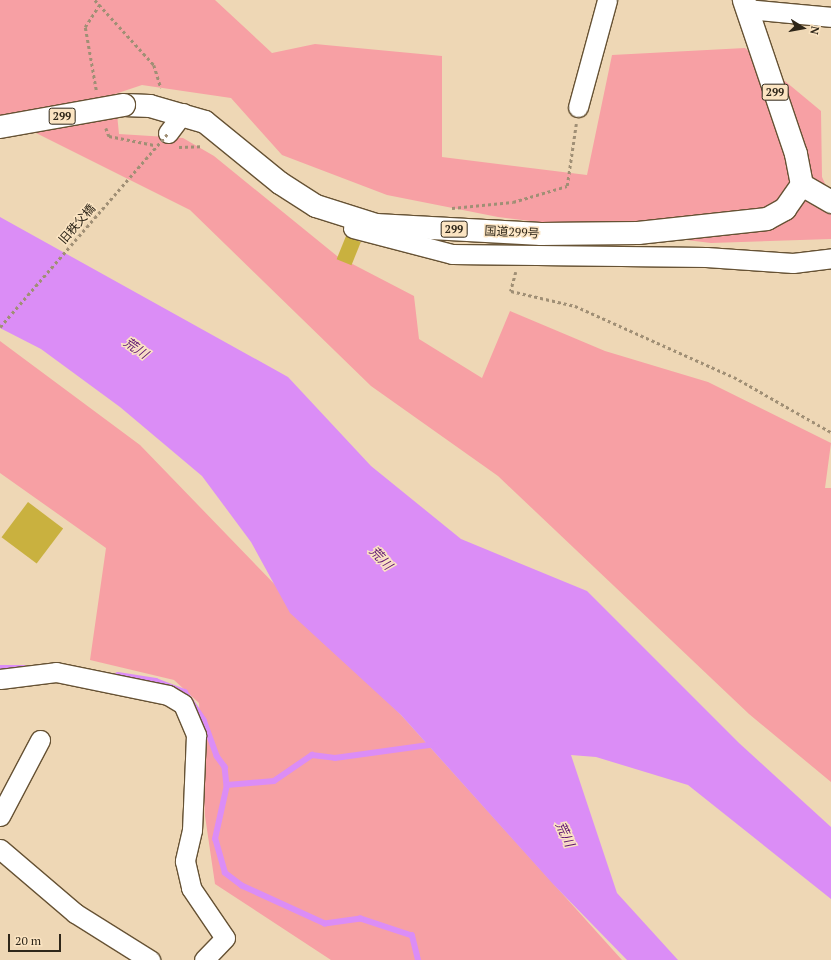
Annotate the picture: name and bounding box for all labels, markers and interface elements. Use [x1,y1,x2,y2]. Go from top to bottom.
north arrow [783,8,823,48]
text: N [807,25,822,36]
road number: 299 [761,83,789,101]
road number: 299 [48,107,76,125]
street label: 旧秩父橋 [56,201,98,247]
road number: 299 [440,220,468,238]
street label: 国道299号 [484,223,540,241]
water label: 荒川 [121,334,151,362]
water label: 荒川 [366,543,396,573]
water label: 荒川 [552,819,578,849]
scale bar [10,926,63,952]
text: 20 m [15,933,41,948]

